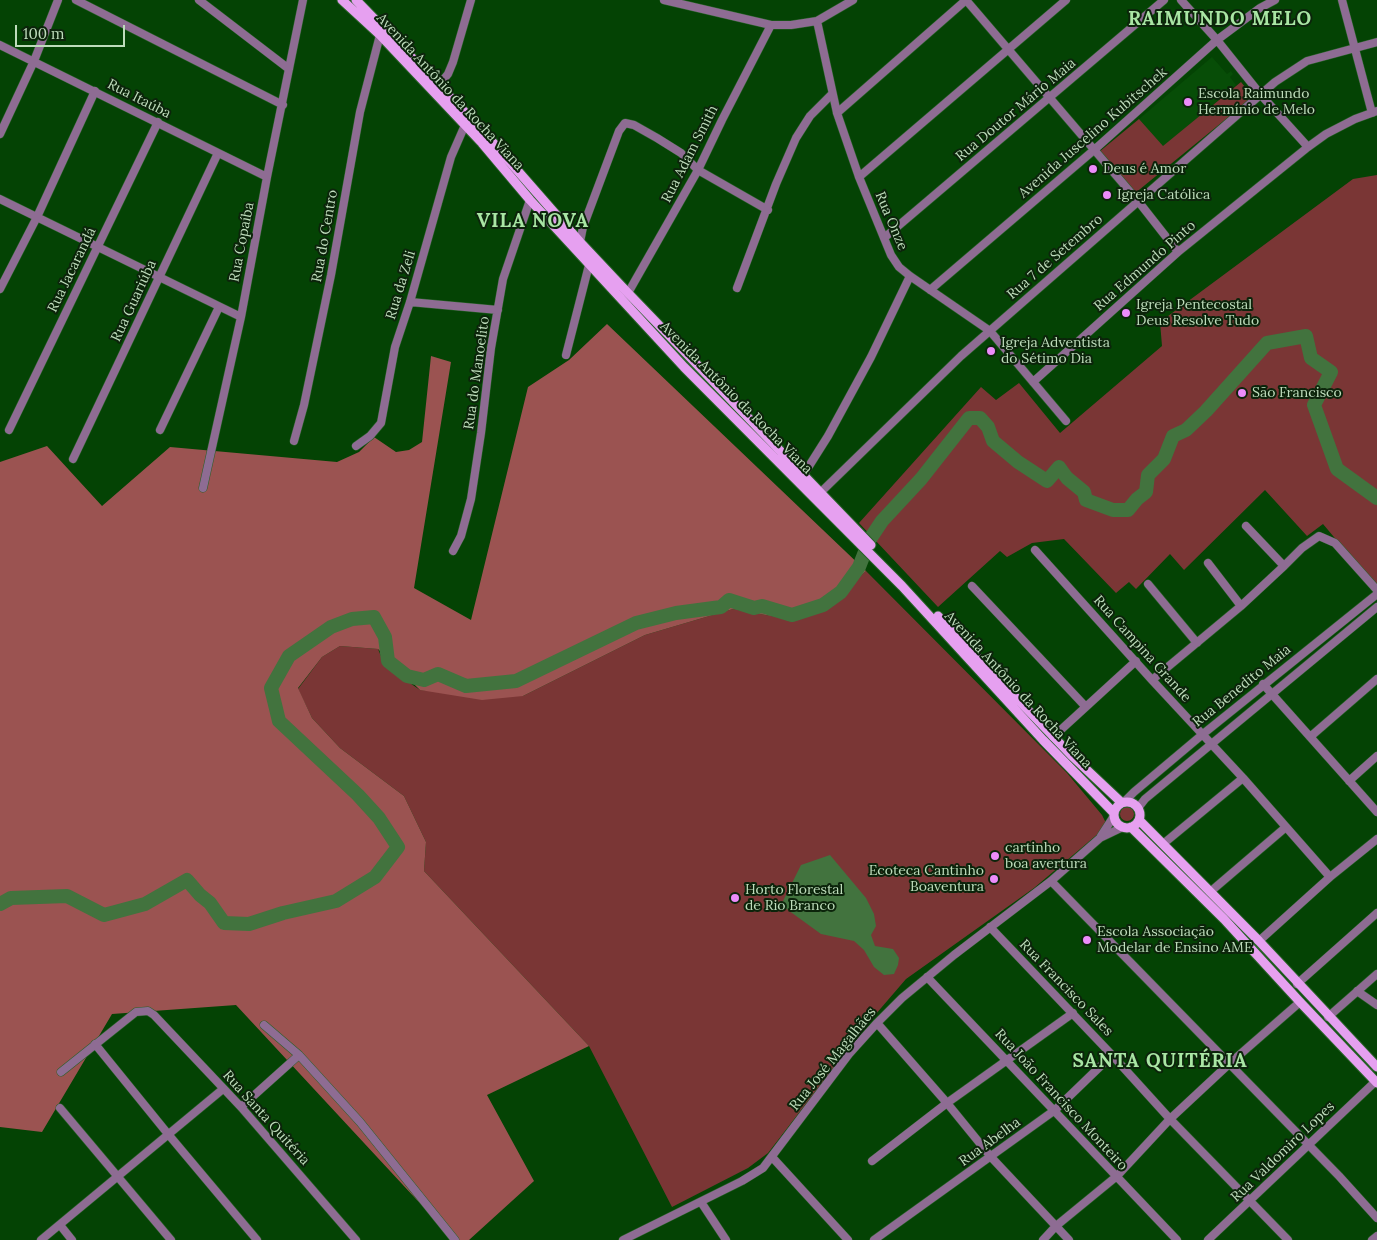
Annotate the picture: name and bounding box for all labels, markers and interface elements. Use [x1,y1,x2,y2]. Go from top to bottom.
district label: RAIMUNDO MELO [1126,9,1314,31]
street label: Avenida Antônio da Rocha Viana [373,10,527,174]
scale bar [18,15,128,47]
text: 100 m [23,24,64,43]
street label: Rua Doutor Mário Maia [953,55,1079,165]
street label: Avenida Juscelino Kubitschek [1015,64,1171,202]
street label: Rua Itaúba [105,76,173,122]
place label: Escola Raimundo Hermínio de Melo [1198,86,1315,118]
marker: Escola Raimundo Hermínio de Melo [1182,96,1194,108]
street label: Rua Adam Smith [658,103,722,205]
place label: Deus é Amor [1103,161,1186,177]
marker: Deus é Amor [1087,163,1099,175]
place label: Igreja Católica [1117,187,1210,203]
street label: Rua do Centro [309,188,341,284]
street label: Rua Onze [871,189,911,253]
marker: Igreja Católica [1101,189,1113,201]
street label: Rua Copaíba [226,201,258,283]
district label: VILA NOVA [476,211,590,233]
street label: Rua 7 de Setembro [1004,211,1106,303]
street label: Rua Edmundo Pinto [1091,217,1199,315]
street label: Rua Jacarandá [44,225,100,315]
street label: Rua da Zeli [383,248,419,322]
street label: Rua Guariúba [108,258,160,344]
place label: Igreja Pentecostal Deus Resolve Tudo [1136,297,1259,330]
marker: Igreja Pentecostal Deus Resolve Tudo [1120,307,1132,319]
street label: Rua do Manoelito [461,315,493,431]
street label: Avenida Antônio da Rocha Viana [656,318,816,478]
place label: Igreja Adventista do Sétimo Dia [1001,335,1110,368]
marker: Igreja Adventista do Sétimo Dia [985,345,997,357]
place label: São Francisco [1252,385,1342,401]
marker: São Francisco [1236,387,1248,399]
street label: Rua Campina Grande [1090,592,1194,706]
street label: Avenida Antônio da Rocha Viana [941,608,1095,772]
street label: Rua Benedito Maia [1190,641,1294,731]
place label: cartinho boa avertura [1005,840,1087,872]
marker: cartinho boa avertura [989,850,1001,862]
place label: Ecoteca Cantinho Boaventura [869,863,984,896]
marker: Ecoteca Cantinho Boaventura [988,873,1000,885]
place label: Horto Florestal de Rio Branco [745,882,843,914]
marker: Horto Florestal de Rio Branco [729,892,741,904]
place label: Escola Associação Modelar de Ensino AME [1097,924,1253,956]
marker: Escola Associação Modelar de Ensino AME [1081,934,1093,946]
street label: Rua Francisco Sales [1016,936,1116,1040]
street label: Rua José Magalhães [786,1004,880,1114]
street label: Rua João Francisco Monteiro [991,1026,1131,1174]
district label: SANTA QUITÉRIA [1071,1051,1249,1073]
street label: Rua Santa Quitéria [219,1067,313,1169]
street label: Rua Valdomiro Lopes [1228,1098,1338,1206]
street label: Rua Abelha [956,1114,1024,1170]

